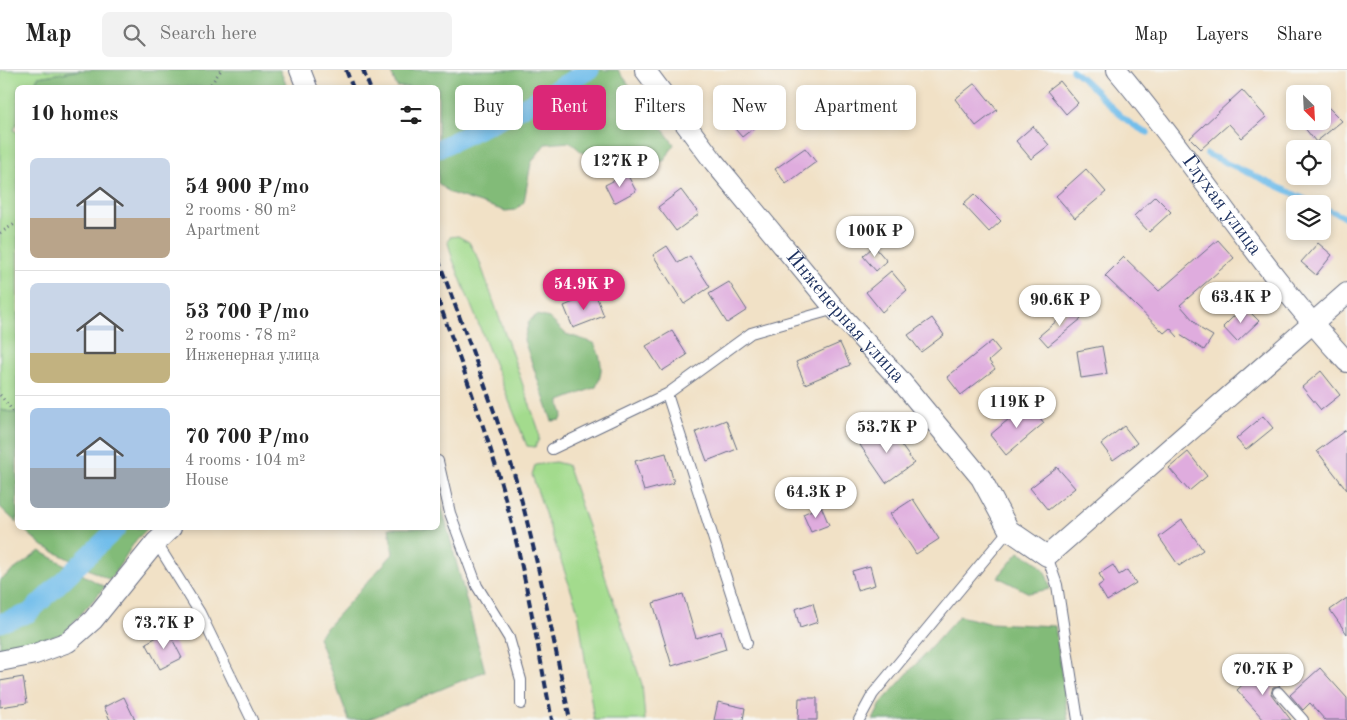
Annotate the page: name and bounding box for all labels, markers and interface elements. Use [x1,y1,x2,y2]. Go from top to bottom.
search box [102,12,452,57]
icon: search [120,21,148,49]
text: Map [25,23,72,47]
text: Search here [160,25,257,44]
text: Map [1134,26,1168,44]
text: Layers [1196,26,1248,44]
text: Share [1276,26,1322,44]
chip: Buy [455,85,523,130]
chip: Rent [533,85,606,130]
chip: Filters [616,85,703,130]
chip: New [713,85,786,130]
chip: Apartment [796,85,916,130]
north arrow [1286,85,1331,130]
map controls [1286,85,1331,240]
icon: filters [397,101,425,129]
text: 10 homes [30,104,118,125]
button: locate [1286,140,1331,185]
pin: 127K ₽ [579,146,661,188]
street label: Глухая улица [1178,152,1265,259]
text: 127K ₽ [592,154,648,170]
text: 54 900 ₽/mo [185,177,309,198]
icon: home [70,178,130,238]
button: layers [1286,195,1331,240]
text: 2 rooms · 80 m² [185,203,296,219]
pin: 100K ₽ [834,216,916,258]
text: Apartment [185,223,260,239]
text: 100K ₽ [847,224,903,240]
street label: Инженерная улица [782,247,908,387]
pin: 54.9K ₽ [538,268,630,311]
text: 54.9K ₽ [554,277,614,293]
pin: 63.4K ₽ [1195,282,1287,324]
pin: 90.6K ₽ [1014,284,1106,327]
text: 63.4K ₽ [1211,290,1271,306]
text: 90.6K ₽ [1030,293,1090,309]
text: 53 700 ₽/mo [185,302,309,323]
icon: home [70,303,130,363]
text: 2 rooms · 78 m² [185,328,296,344]
text: Инженерная улица [185,348,320,364]
pin: 119K ₽ [976,386,1058,429]
text: 119K ₽ [989,395,1045,411]
pin: 53.7K ₽ [841,412,933,454]
text: 53.7K ₽ [857,420,917,436]
text: 70 700 ₽/mo [185,427,309,448]
icon: home [70,428,130,488]
text: 4 rooms · 104 m² [185,453,305,469]
text: House [185,473,228,489]
pin: 64.3K ₽ [770,476,862,519]
text: 64.3K ₽ [786,485,846,501]
pin: 73.7K ₽ [118,608,210,650]
text: 73.7K ₽ [134,616,194,632]
pin: 70.7K ₽ [1217,654,1309,696]
text: 70.7K ₽ [1233,662,1293,678]

